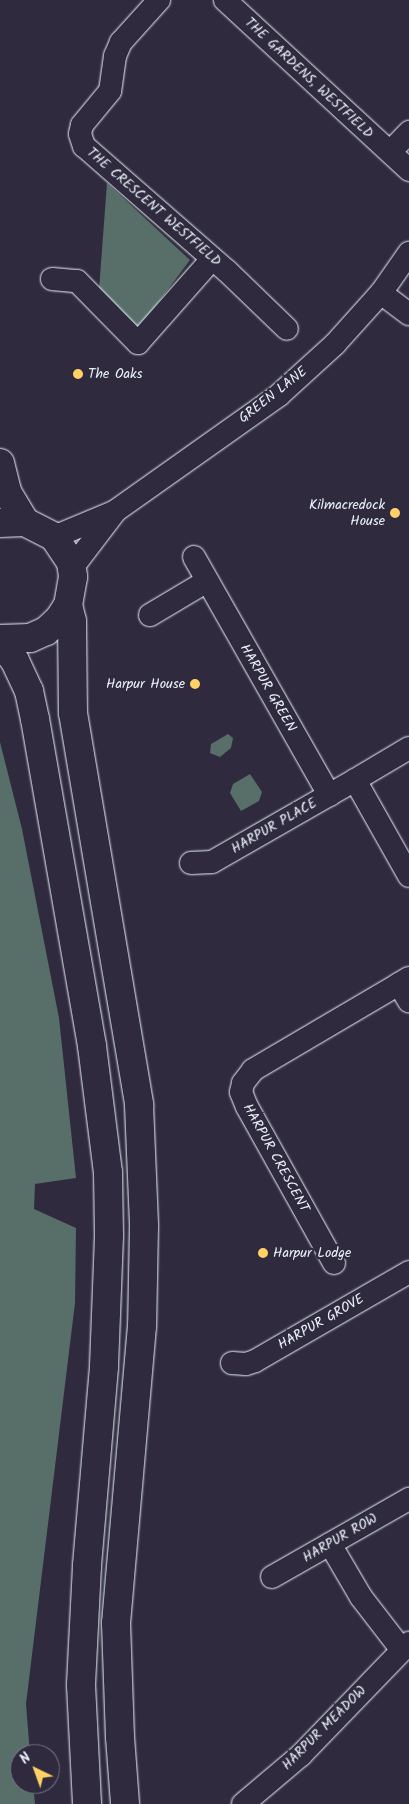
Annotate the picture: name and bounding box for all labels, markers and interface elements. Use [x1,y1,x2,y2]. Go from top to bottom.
street label: THE GARDENS, WESTFIELD [241,14,377,142]
street label: THE CRESCENT WESTFIELD [83,144,225,270]
street label: GREEN LANE [236,363,310,427]
place label: The Oaks [88,366,143,382]
marker: The Oaks [72,368,84,380]
place label: Kilmacredock House [309,497,385,530]
marker: Kilmacredock House [389,507,401,519]
street label: HARPUR GREEN [236,641,300,735]
place label: Harpur House [106,676,185,692]
marker: Harpur House [189,678,201,690]
street label: HARPUR PLACE [228,795,320,857]
street label: HARPUR CRESCENT [239,1101,313,1215]
place label: Harpur Lodge [273,1245,351,1261]
marker: Harpur Lodge [257,1247,269,1259]
street label: HARPUR GROVE [275,1291,367,1353]
street label: HARPUR ROW [300,1510,380,1566]
street label: HARPUR MEADOW [278,1682,370,1774]
north arrow [10,1744,60,1794]
text: N [15,1747,36,1770]

